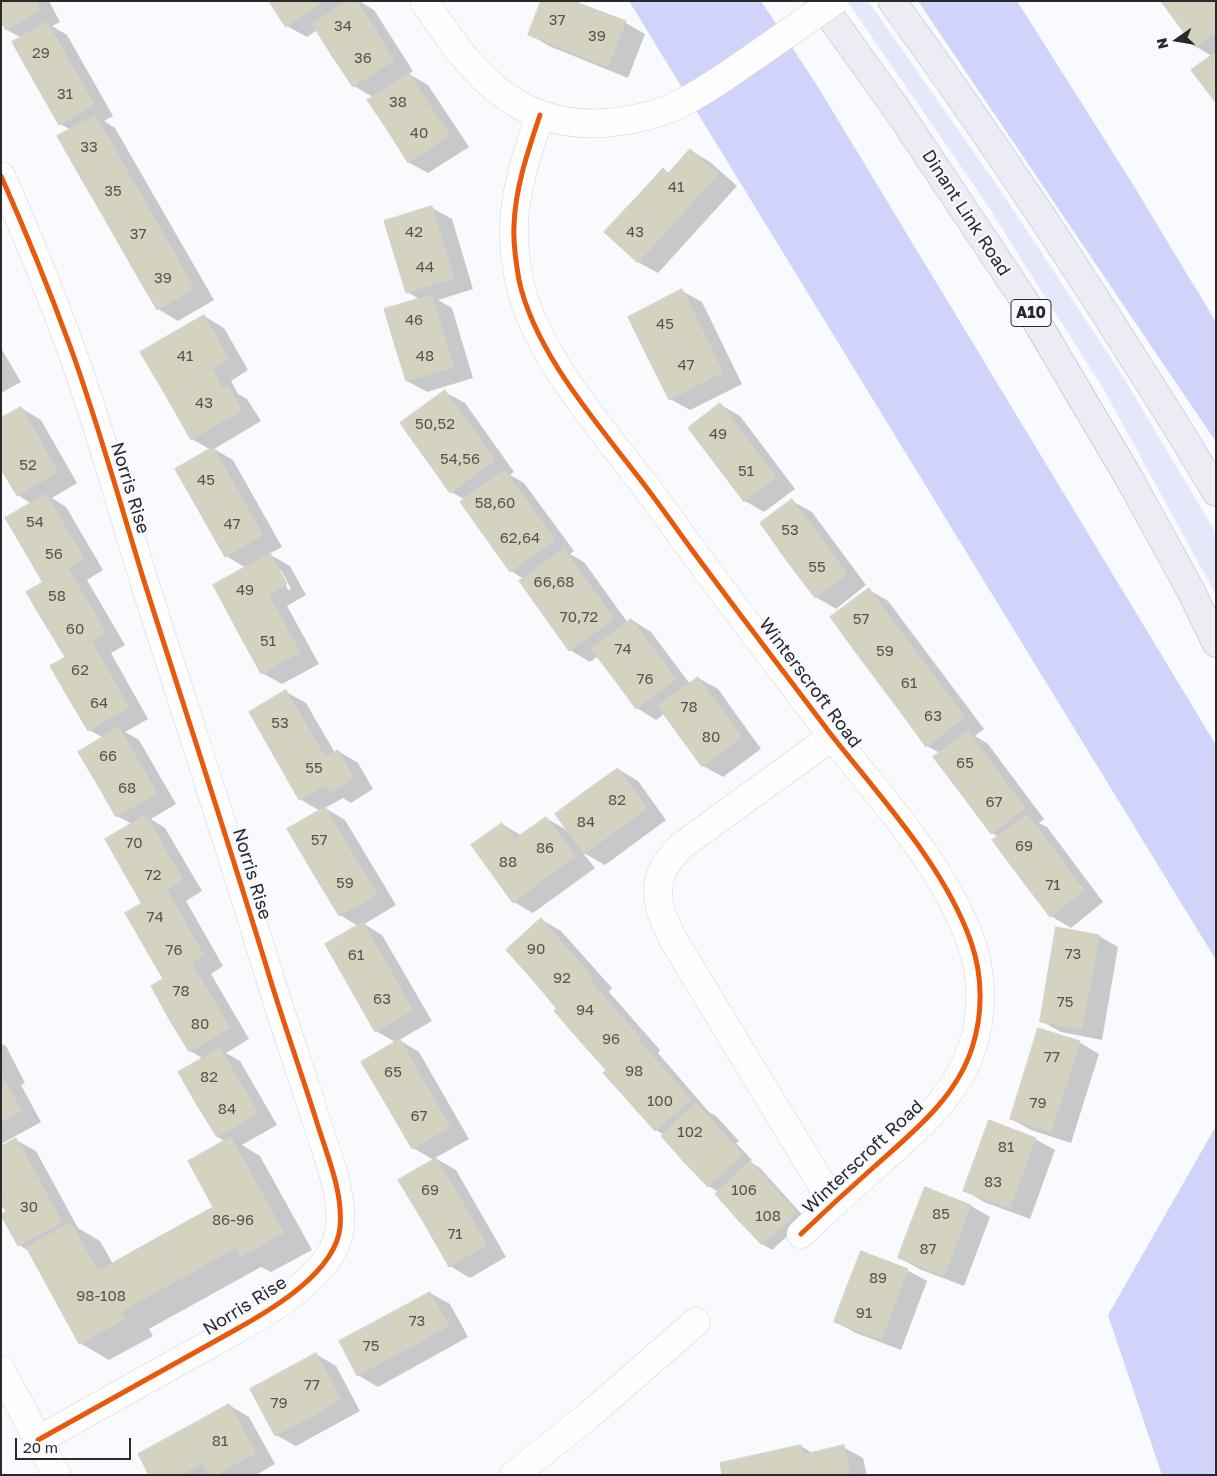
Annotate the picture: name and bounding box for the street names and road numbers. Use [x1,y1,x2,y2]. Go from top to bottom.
street label: Dinant Link Road [917,146,1015,280]
road number: A10 [1011,300,1051,326]
street label: Norris Rise [106,440,154,536]
street label: Winterscroft Road [754,614,866,752]
street label: Norris Rise [228,826,276,922]
street label: Winterscroft Road [798,1096,928,1218]
street label: Norris Rise [199,1272,291,1340]

